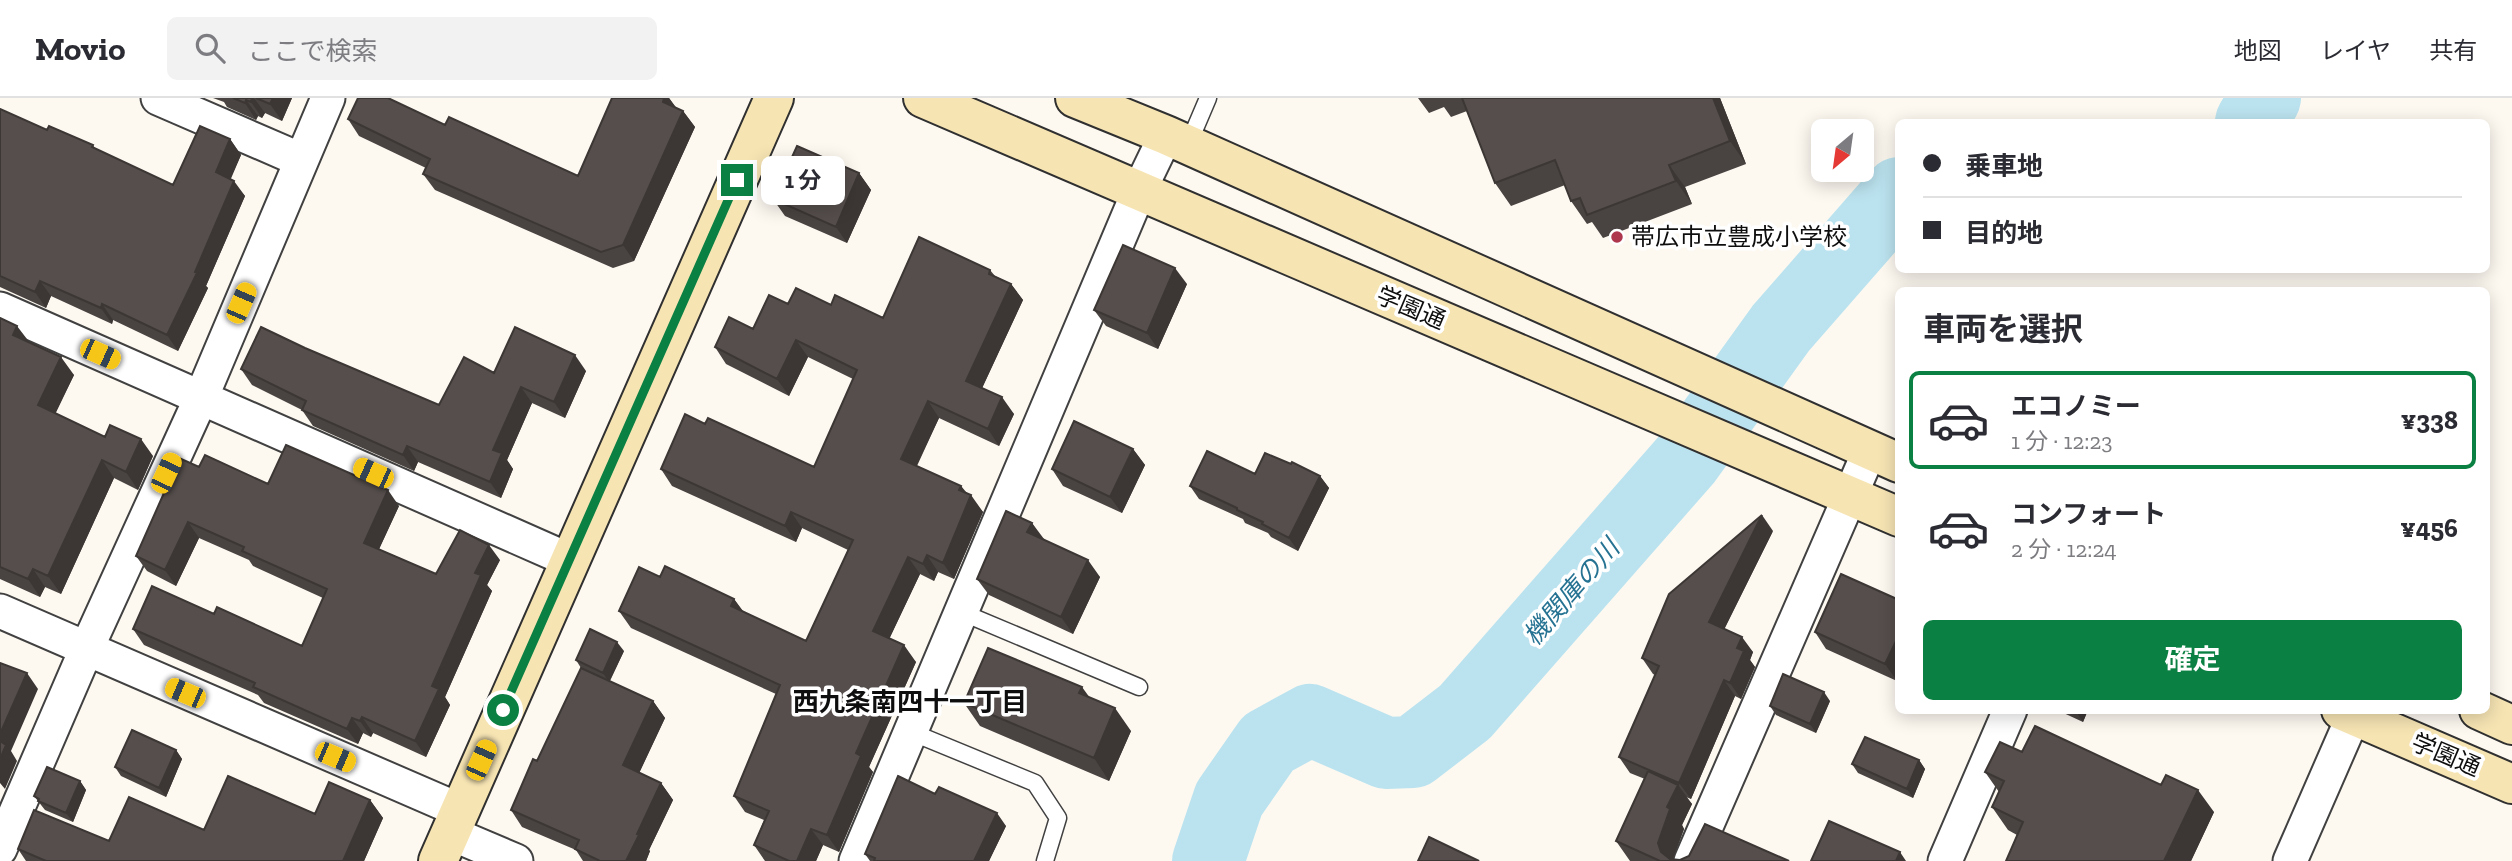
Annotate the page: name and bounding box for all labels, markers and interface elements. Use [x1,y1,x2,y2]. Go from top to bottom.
search box [167,17,657,80]
text: Movio [35,29,125,68]
icon: search [191,29,229,67]
text: ここで検索 [247,35,377,67]
text: 地図 [2234,36,2282,65]
text: レイヤ [2320,36,2391,65]
text: 共有 [2429,36,2477,65]
north arrow [1811,119,1874,182]
map controls [1811,119,1874,182]
text: 乗車地 [1965,150,2043,182]
callout: 1 分 [762,155,846,204]
route end [721,164,753,196]
text: 1 分 [785,166,821,194]
text: 目的地 [1965,217,2043,249]
place label: 帯広市立豊成小学校 [1631,222,1847,251]
marker: 帯広市立豊成小学校 [1609,229,1625,245]
car [224,280,259,326]
street label: 学園通 [1372,280,1450,335]
text: 車両を選択 [1923,310,2083,348]
car [77,336,124,372]
icon: car [1927,389,1990,452]
text: エコノミー [2011,390,2141,422]
text: ¥338 [2401,404,2458,436]
text: 1 分 · 12:23 [2011,427,2113,455]
car [148,450,185,496]
car [350,455,397,491]
icon: car [1927,497,1990,560]
text: コンフォート [2011,498,2166,530]
text: ¥456 [2400,512,2458,544]
water label: 機関庫の川 [1516,530,1628,652]
text: 2 分 · 12:24 [2011,535,2117,563]
button: 確定 [1923,620,2462,700]
car [162,675,209,711]
district label: 西九条南四十一丁目 [793,686,1027,718]
route start [487,694,519,726]
street label: 学園通 [2407,727,2485,782]
car [463,737,500,783]
car [312,739,359,775]

